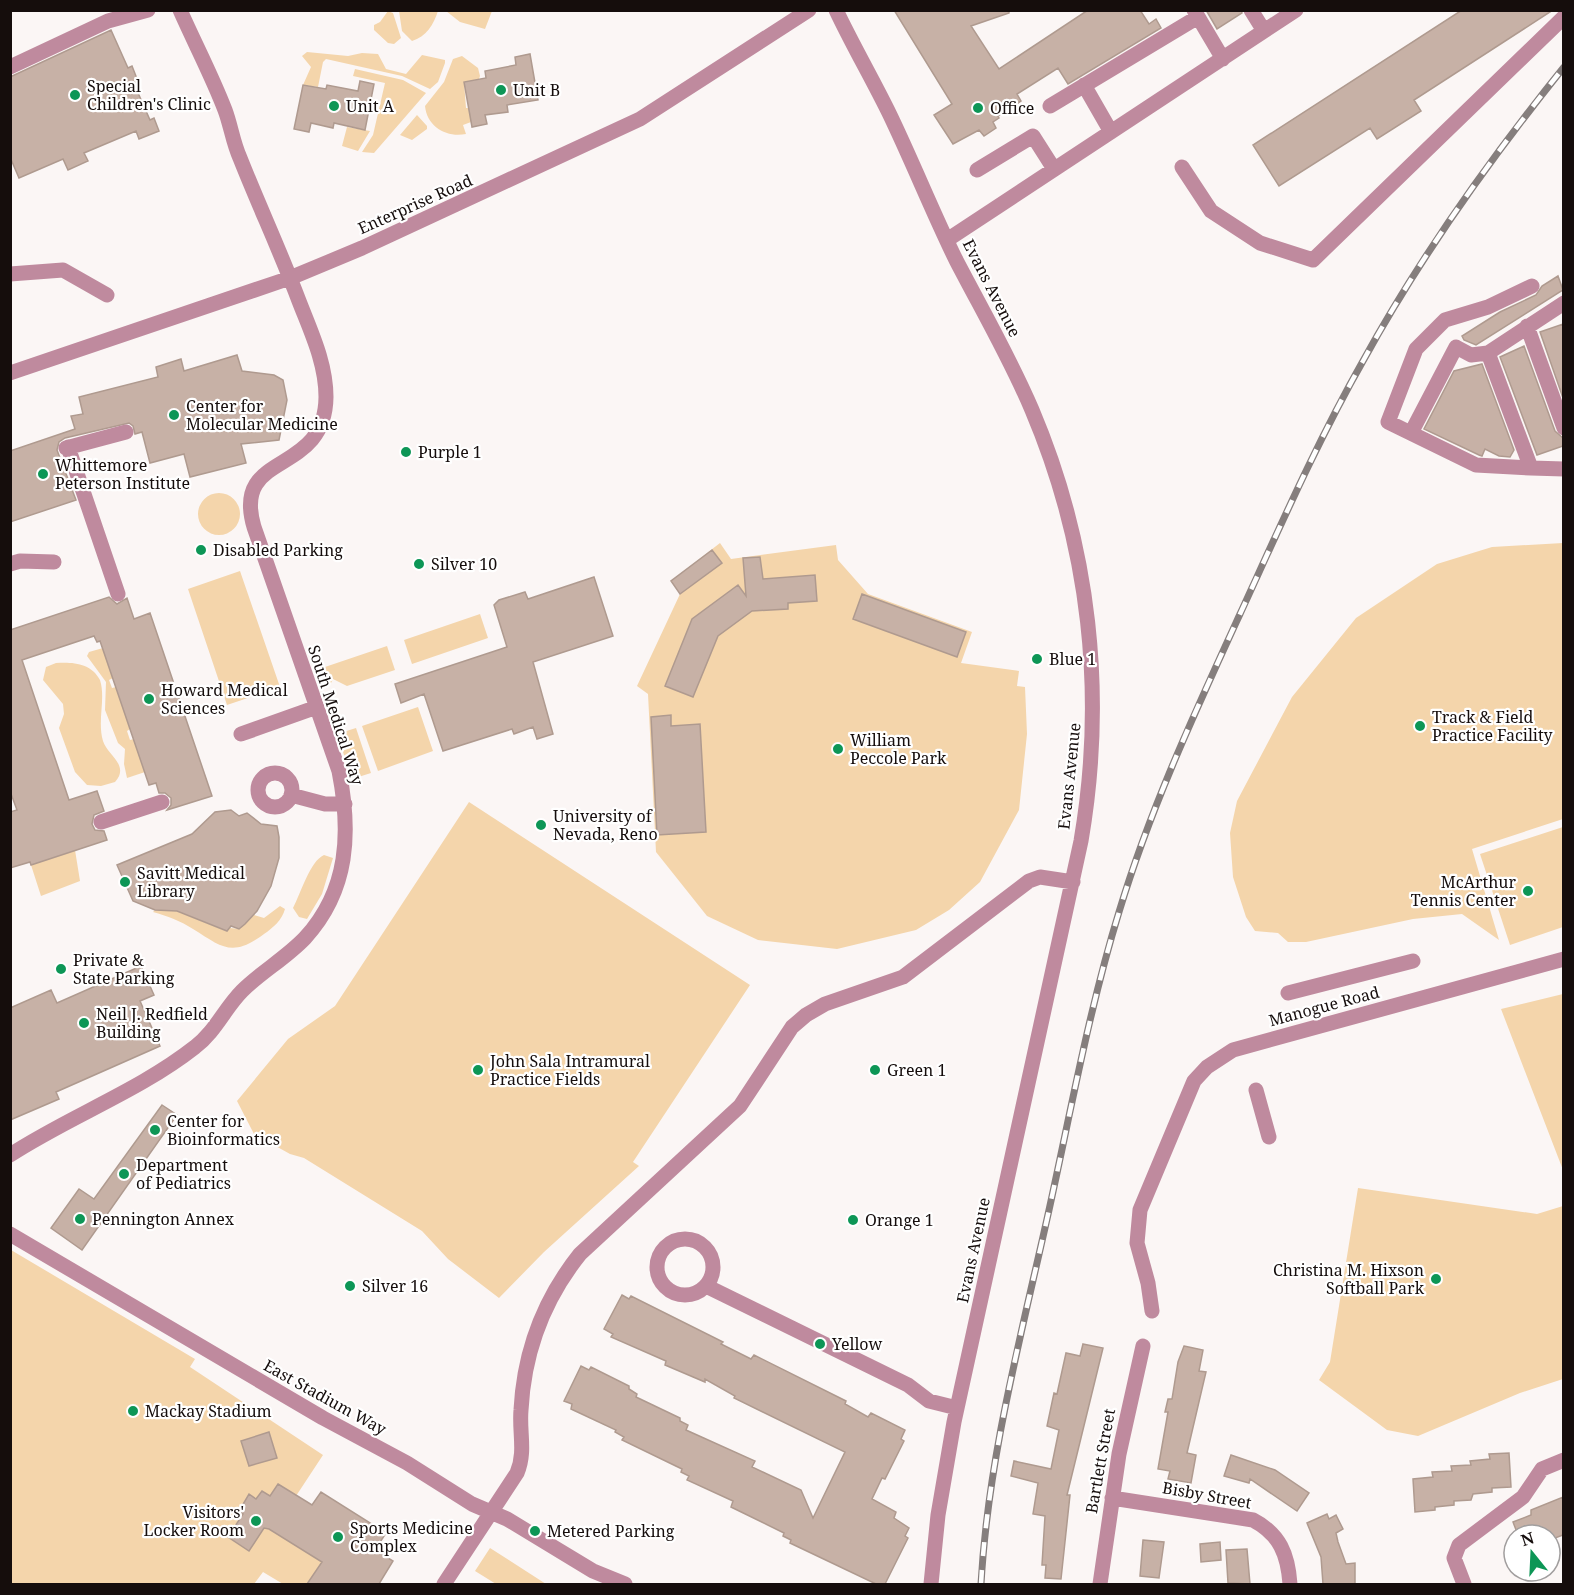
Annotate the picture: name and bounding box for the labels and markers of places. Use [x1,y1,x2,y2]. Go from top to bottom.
place label: Special Children's Clinic [87,75,211,115]
place label: Unit B [513,79,560,101]
marker: Unit B [494,83,508,97]
marker: Special Children's Clinic [68,88,82,102]
place label: Unit A [346,95,395,117]
place label: Office [990,97,1034,119]
marker: Unit A [327,99,341,113]
marker: Office [971,101,985,115]
place label: Center for Molecular Medicine [186,395,338,435]
marker: Center for Molecular Medicine [167,408,181,422]
place label: Purple 1 [418,441,482,463]
marker: Purple 1 [399,445,413,459]
place label: Whittemore Peterson Institute [55,454,190,494]
marker: Whittemore Peterson Institute [36,467,50,481]
place label: Disabled Parking [213,539,343,561]
marker: Disabled Parking [194,543,208,557]
place label: Silver 10 [431,553,497,575]
marker: Silver 10 [412,557,426,571]
place label: Blue 1 [1049,648,1096,670]
marker: Blue 1 [1030,652,1044,666]
place label: Howard Medical Sciences [161,679,288,719]
marker: Howard Medical Sciences [142,692,156,706]
place label: Track & Field Practice Facility [1432,706,1554,746]
marker: Track & Field Practice Facility [1413,719,1427,733]
place label: William Peccole Park [850,729,947,769]
marker: William Peccole Park [831,742,845,756]
place label: University of Nevada, Reno [553,805,658,845]
marker: University of Nevada, Reno [534,818,548,832]
place label: Savitt Medical Library [137,862,245,902]
place label: McArthur Tennis Center [1411,871,1516,911]
marker: Savitt Medical Library [118,875,132,889]
marker: McArthur Tennis Center [1521,884,1535,898]
place label: Private & State Parking [73,949,175,989]
marker: Private & State Parking [54,962,68,976]
place label: Neil J. Redfield Building [96,1003,208,1043]
marker: Neil J. Redfield Building [77,1016,91,1030]
place label: John Sala Intramural Practice Fields [489,1050,650,1090]
place label: Green 1 [887,1059,947,1081]
marker: John Sala Intramural Practice Fields [471,1063,485,1077]
marker: Green 1 [868,1063,882,1077]
place label: Center for Bioinformatics [167,1110,280,1150]
marker: Center for Bioinformatics [148,1123,162,1137]
place label: Department of Pediatrics [136,1154,231,1194]
marker: Department of Pediatrics [117,1167,131,1181]
place label: Pennington Annex [92,1208,235,1230]
place label: Orange 1 [865,1209,934,1231]
marker: Pennington Annex [73,1212,87,1226]
marker: Orange 1 [846,1213,860,1227]
place label: Christina M. Hixson Softball Park [1273,1259,1425,1299]
marker: Christina M. Hixson Softball Park [1429,1272,1443,1286]
place label: Silver 16 [362,1275,428,1297]
marker: Silver 16 [343,1279,357,1293]
place label: Yellow [831,1333,883,1355]
marker: Yellow [813,1337,827,1351]
place label: Mackay Stadium [145,1400,272,1422]
marker: Mackay Stadium [126,1404,140,1418]
place label: Visitors' Locker Room [144,1501,244,1541]
marker: Visitors' Locker Room [249,1514,263,1528]
place label: Sports Medicine Complex [350,1517,473,1557]
place label: Metered Parking [547,1520,675,1542]
marker: Metered Parking [528,1524,542,1538]
marker: Sports Medicine Complex [331,1530,345,1544]

